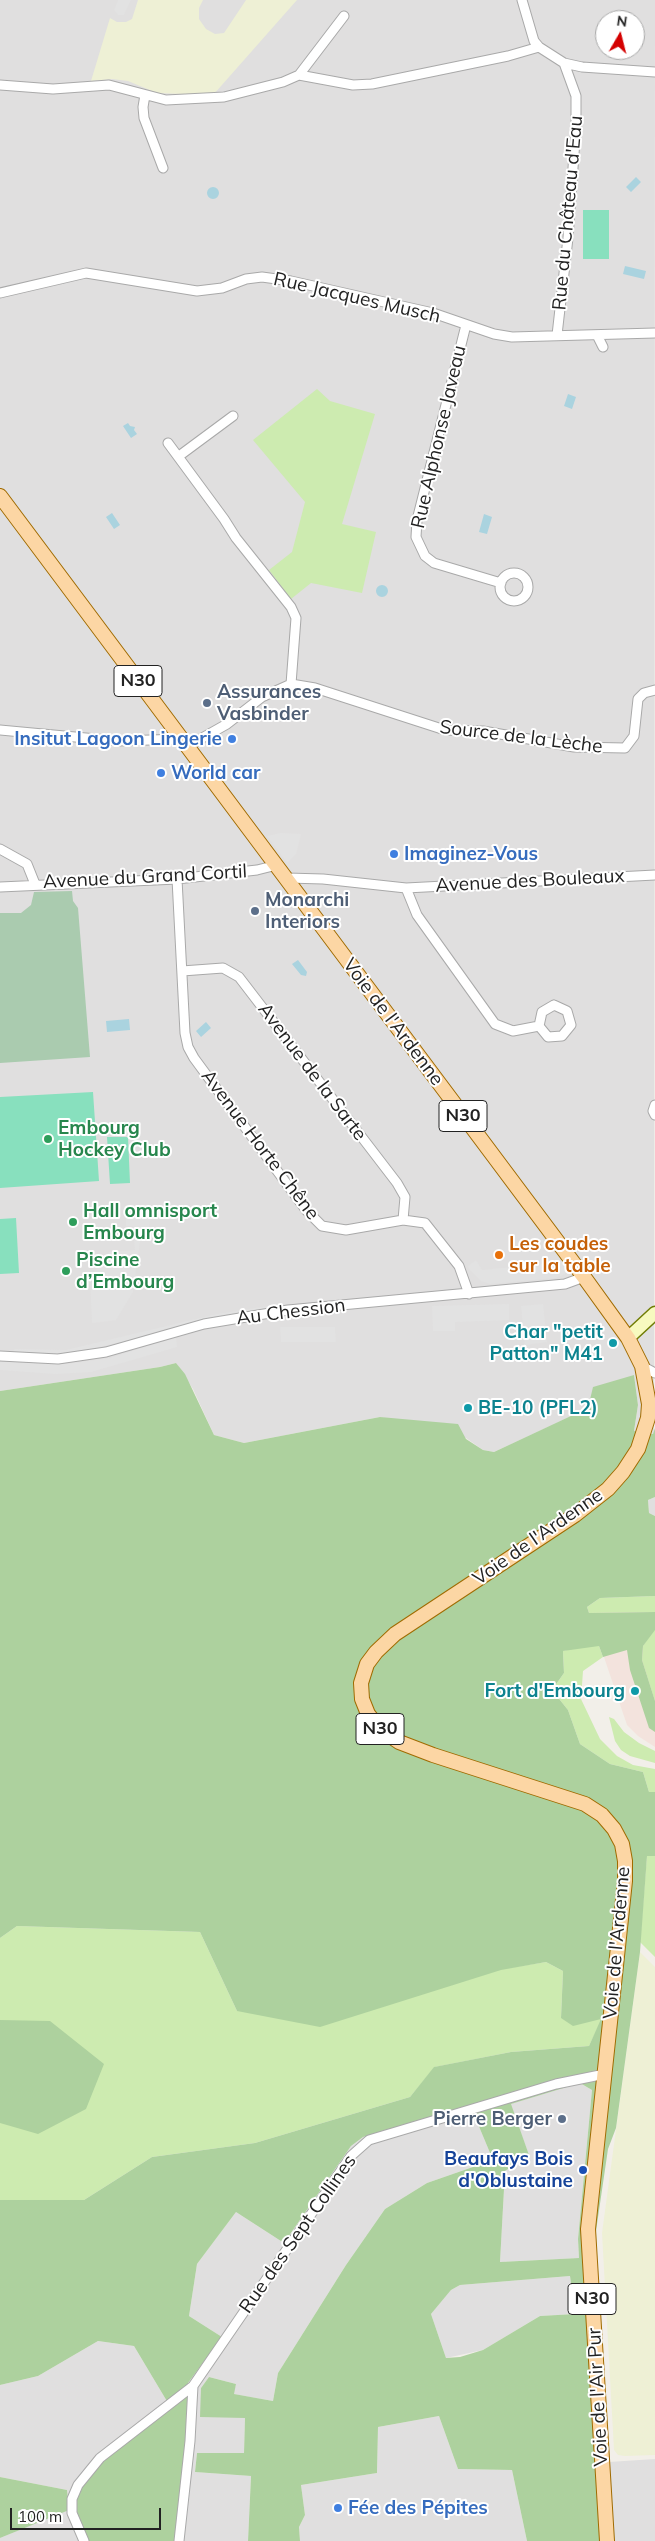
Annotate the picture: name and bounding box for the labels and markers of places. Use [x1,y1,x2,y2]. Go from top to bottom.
place label: Assurances Vasbinder [217,681,321,725]
marker: Assurances Vasbinder [201,697,213,709]
place label: Insitut Lagoon Lingerie [14,728,222,750]
marker: Insitut Lagoon Lingerie [226,733,238,745]
place label: World car [171,762,261,784]
marker: World car [155,767,167,779]
place label: Imaginez-Vous [404,843,538,865]
marker: Imaginez-Vous [388,848,400,860]
place label: Monarchi Interiors [265,889,349,933]
marker: Monarchi Interiors [249,905,261,917]
place label: Embourg Hockey Club [58,1117,171,1161]
marker: Embourg Hockey Club [42,1133,54,1145]
place label: Hall omnisport Embourg [83,1200,217,1244]
marker: Hall omnisport Embourg [67,1216,79,1228]
place label: Les coudes sur la table [509,1233,611,1277]
place label: Piscine d’Embourg [76,1249,174,1293]
marker: Les coudes sur la table [493,1249,505,1261]
marker: Piscine d’Embourg [60,1265,72,1277]
place label: Char "petit Patton" M41 [489,1321,603,1365]
marker: Char "petit Patton" M41 [607,1337,619,1349]
place label: BE-10 (PFL2) [478,1397,598,1419]
marker: BE-10 (PFL2) [462,1402,474,1414]
place label: Fort d'Embourg [485,1680,625,1702]
marker: Fort d'Embourg [629,1685,641,1697]
place label: Pierre Berger [433,2108,552,2130]
marker: Pierre Berger [556,2113,568,2125]
place label: Beaufays Bois d'Oblustaine [444,2148,573,2192]
marker: Beaufays Bois d'Oblustaine [577,2164,589,2176]
place label: Fée des Pépites [348,2497,488,2519]
marker: Fée des Pépites [332,2502,344,2514]

